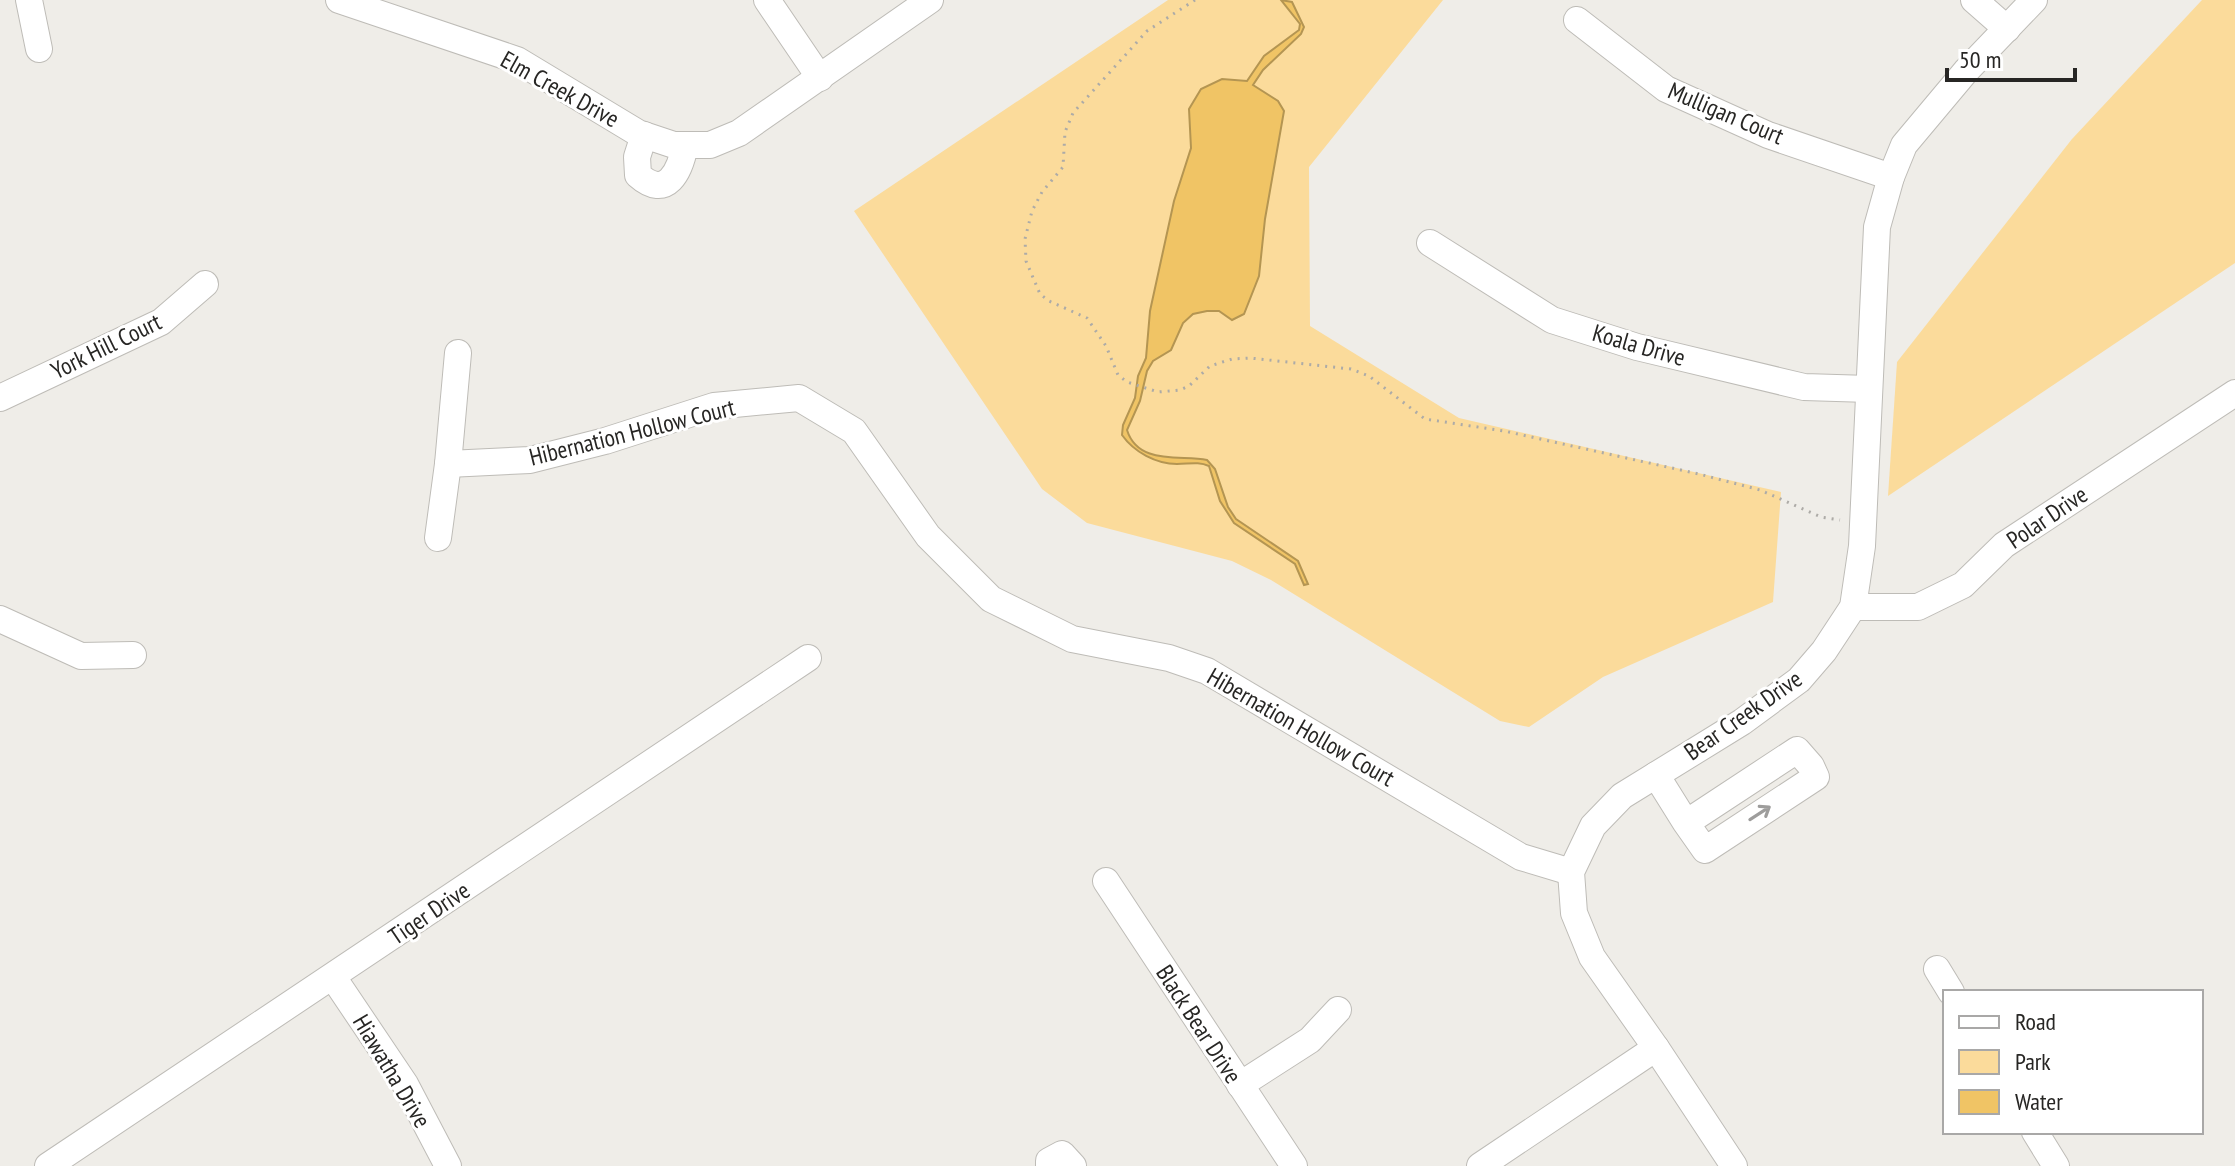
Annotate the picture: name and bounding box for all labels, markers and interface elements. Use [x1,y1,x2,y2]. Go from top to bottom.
scale bar [1947,32,2075,82]
street label: Elm Creek Drive [495,44,625,134]
text: 50 m [1959,44,2001,75]
street label: Mulligan Court [1664,75,1789,151]
street label: York Hill Court [46,306,167,386]
street label: Koala Drive [1589,317,1689,373]
street label: Hibernation Hollow Court [526,391,739,473]
street label: Polar Drive [2001,479,2093,555]
street label: Hibernation Hollow Court [1202,661,1401,793]
street label: Bear Creek Drive [1678,663,1808,767]
one-way arrow [1749,805,1771,822]
street label: Tiger Drive [382,875,476,951]
street label: Black Bear Drive [1149,959,1249,1089]
legend [1943,990,2203,1134]
text: Road [2015,1006,2056,1037]
street label: Hiawatha Drive [346,1009,438,1133]
text: Park [2015,1046,2051,1077]
text: Water [2015,1086,2063,1117]

